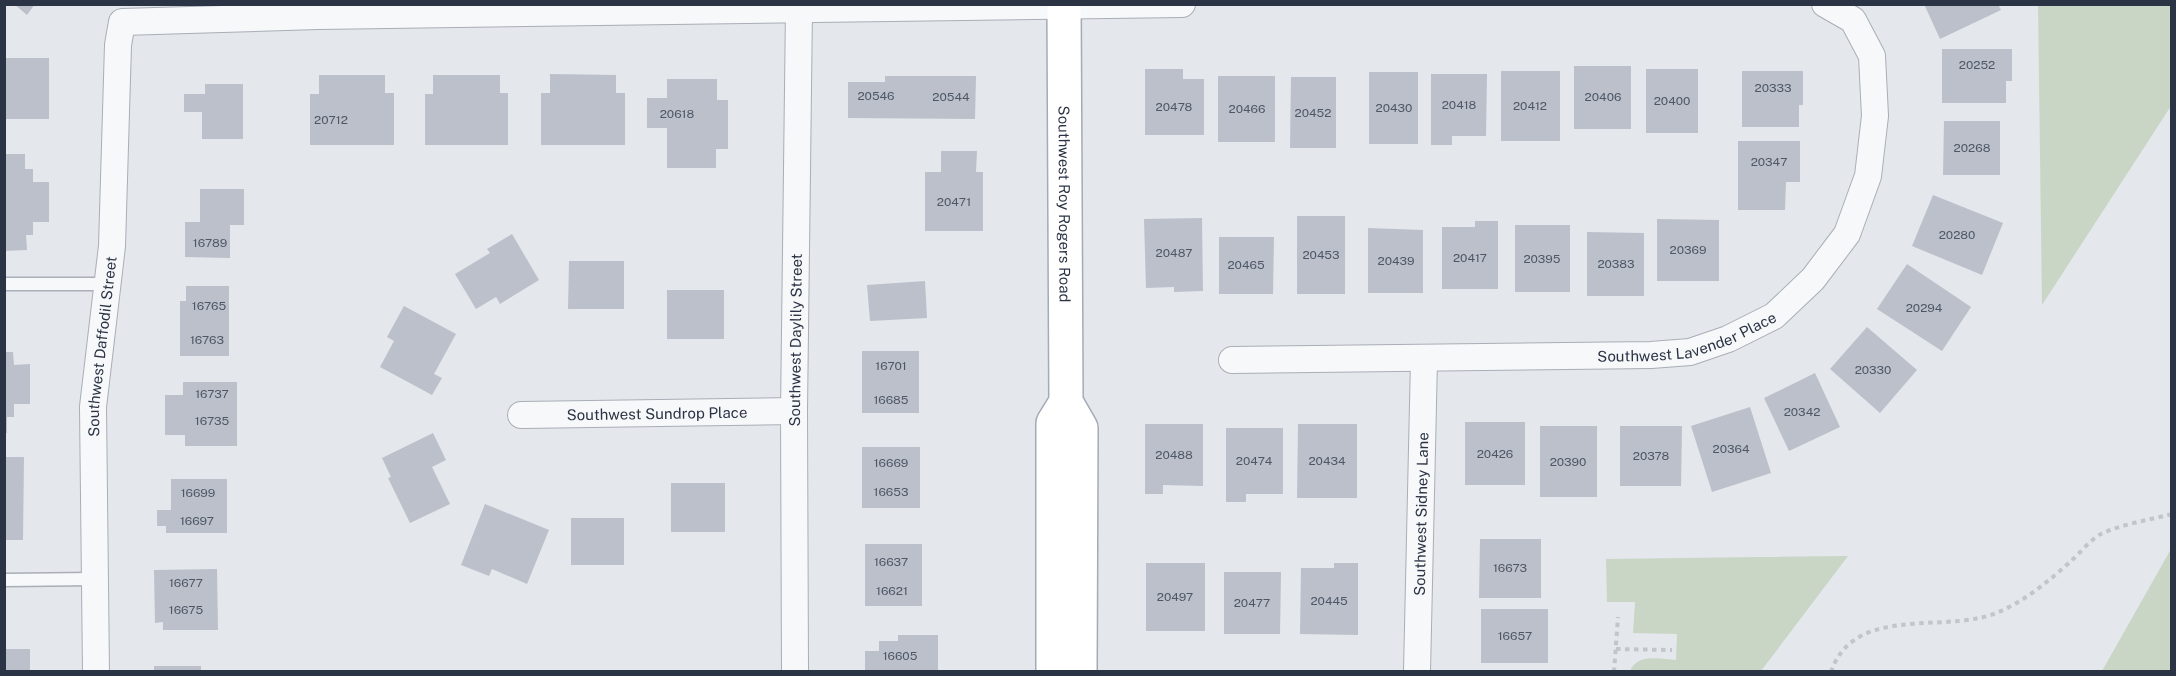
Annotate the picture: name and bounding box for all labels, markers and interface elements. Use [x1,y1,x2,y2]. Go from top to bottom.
house number: 20252 [1959,58,1995,72]
house number: 20333 [1755,81,1791,95]
house number: 20546 [857,89,895,103]
house number: 20544 [932,90,970,104]
house number: 20406 [1585,90,1621,104]
house number: 20400 [1654,94,1690,108]
house number: 20418 [1442,98,1477,112]
house number: 20412 [1513,99,1547,113]
house number: 20478 [1156,100,1193,114]
house number: 20430 [1376,101,1412,115]
house number: 20466 [1229,102,1265,116]
street label: Southwest Roy Rogers Road [1056,106,1074,302]
house number: 20452 [1295,106,1331,120]
house number: 20618 [660,107,694,121]
house number: 20712 [314,113,348,127]
house number: 20268 [1954,141,1991,155]
house number: 20347 [1751,155,1787,169]
house number: 20471 [937,195,971,209]
house number: 20280 [1939,228,1975,242]
house number: 16789 [193,236,227,250]
house number: 20369 [1670,243,1706,257]
house number: 20487 [1156,246,1192,260]
house number: 20453 [1302,248,1340,262]
house number: 20417 [1453,251,1487,265]
house number: 20395 [1523,252,1561,266]
street label: Southwest Daylily Street [785,253,804,427]
house number: 20439 [1378,254,1415,268]
street label: Southwest Daffodil Street [84,255,119,437]
house number: 20383 [1597,257,1635,271]
house number: 20465 [1227,258,1265,272]
house number: 16765 [192,299,226,313]
house number: 20294 [1906,301,1943,315]
street label: Southwest Lavender Place [1597,308,1779,364]
house number: 16763 [190,333,224,347]
house number: 16701 [875,359,907,373]
house number: 20330 [1855,363,1891,377]
house number: 16737 [195,387,229,401]
house number: 16685 [873,393,909,407]
street label: Southwest Sundrop Place [567,403,747,423]
house number: 20342 [1784,405,1820,419]
house number: 16735 [195,414,229,428]
street label: Southwest Sidney Lane [1410,432,1431,596]
house number: 20364 [1713,442,1750,456]
house number: 20426 [1477,447,1513,461]
house number: 20488 [1155,448,1193,462]
house number: 20378 [1633,449,1669,463]
house number: 20474 [1236,454,1273,468]
house number: 20434 [1308,454,1346,468]
house number: 20390 [1550,455,1586,469]
house number: 16669 [874,456,908,470]
house number: 16653 [874,485,909,499]
house number: 16699 [181,486,215,500]
house number: 16697 [180,514,214,528]
house number: 16637 [874,555,908,569]
house number: 16673 [1493,561,1527,575]
house number: 16677 [169,576,203,590]
house number: 16621 [876,584,908,598]
house number: 20497 [1157,590,1193,604]
house number: 20445 [1310,594,1348,608]
house number: 20477 [1234,596,1270,610]
house number: 16675 [169,603,204,617]
house number: 16657 [1498,629,1532,643]
house number: 16605 [883,649,918,663]

